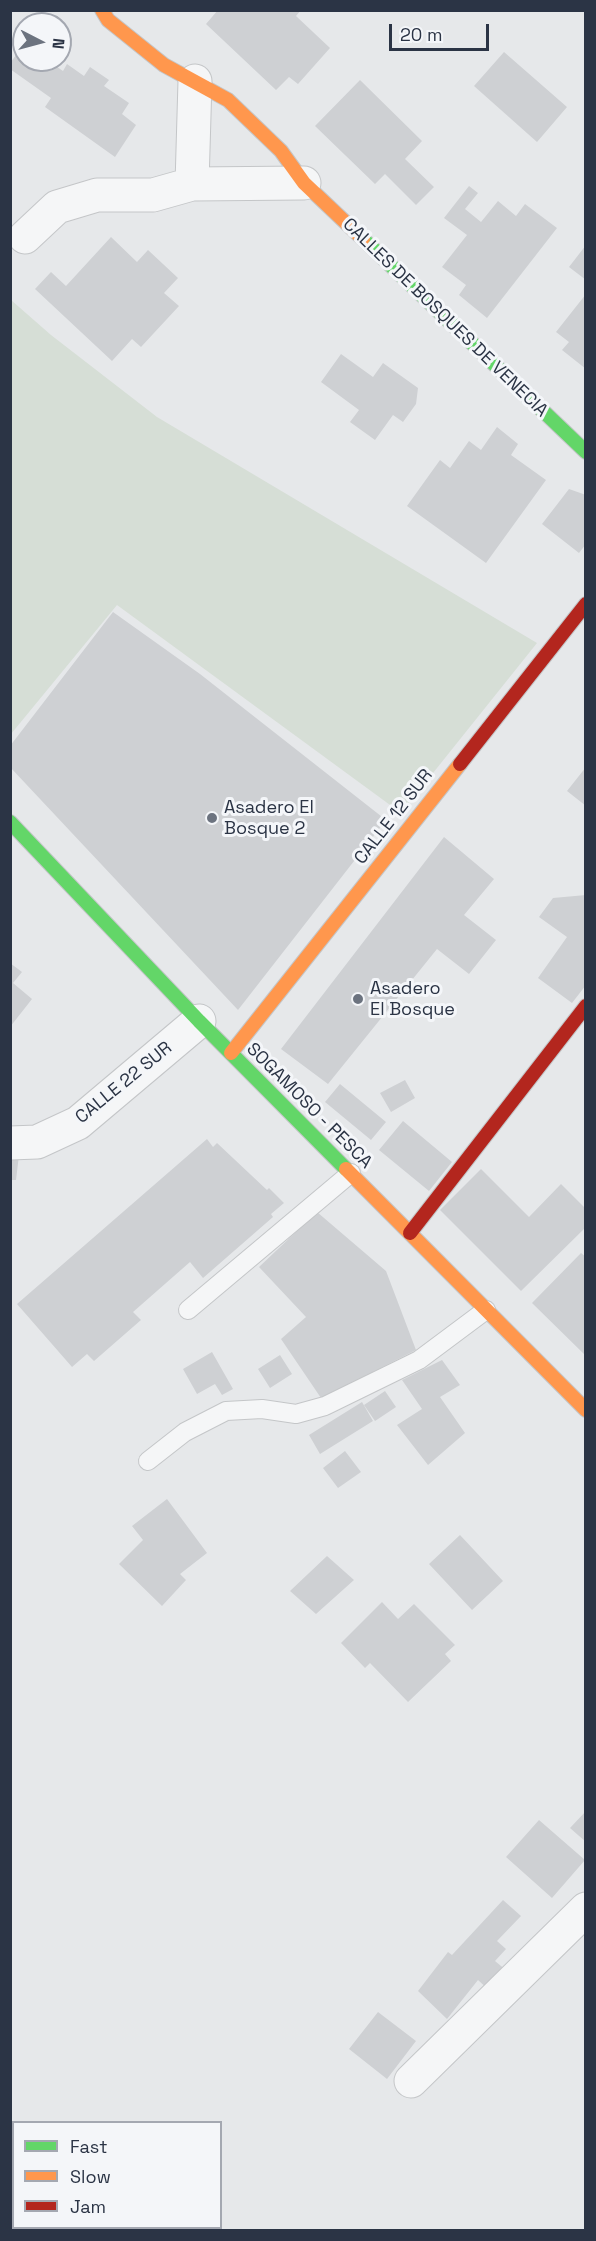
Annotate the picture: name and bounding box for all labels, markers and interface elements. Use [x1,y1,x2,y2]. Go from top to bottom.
north arrow [12,12,72,72]
scale bar [392,12,492,50]
text: 20 m [400,23,443,46]
text: N [47,37,69,50]
street label: CALLES DE BOSQUES DE VENECIA [338,214,552,422]
street label: CALLE 12 SUR [350,765,438,869]
place label: Asadero El Bosque 2 [224,797,314,840]
marker: Asadero El Bosque 2 [205,811,219,825]
place label: Asadero El Bosque [370,978,455,1020]
marker: Asadero El Bosque [351,992,365,1006]
street label: CALLE 22 SUR [71,1038,177,1128]
street label: SOGAMOSO - PESCA [242,1039,376,1173]
legend [12,2121,222,2229]
text: Fast [70,2135,107,2158]
text: Slow [70,2165,111,2188]
text: Jam [70,2195,106,2218]

